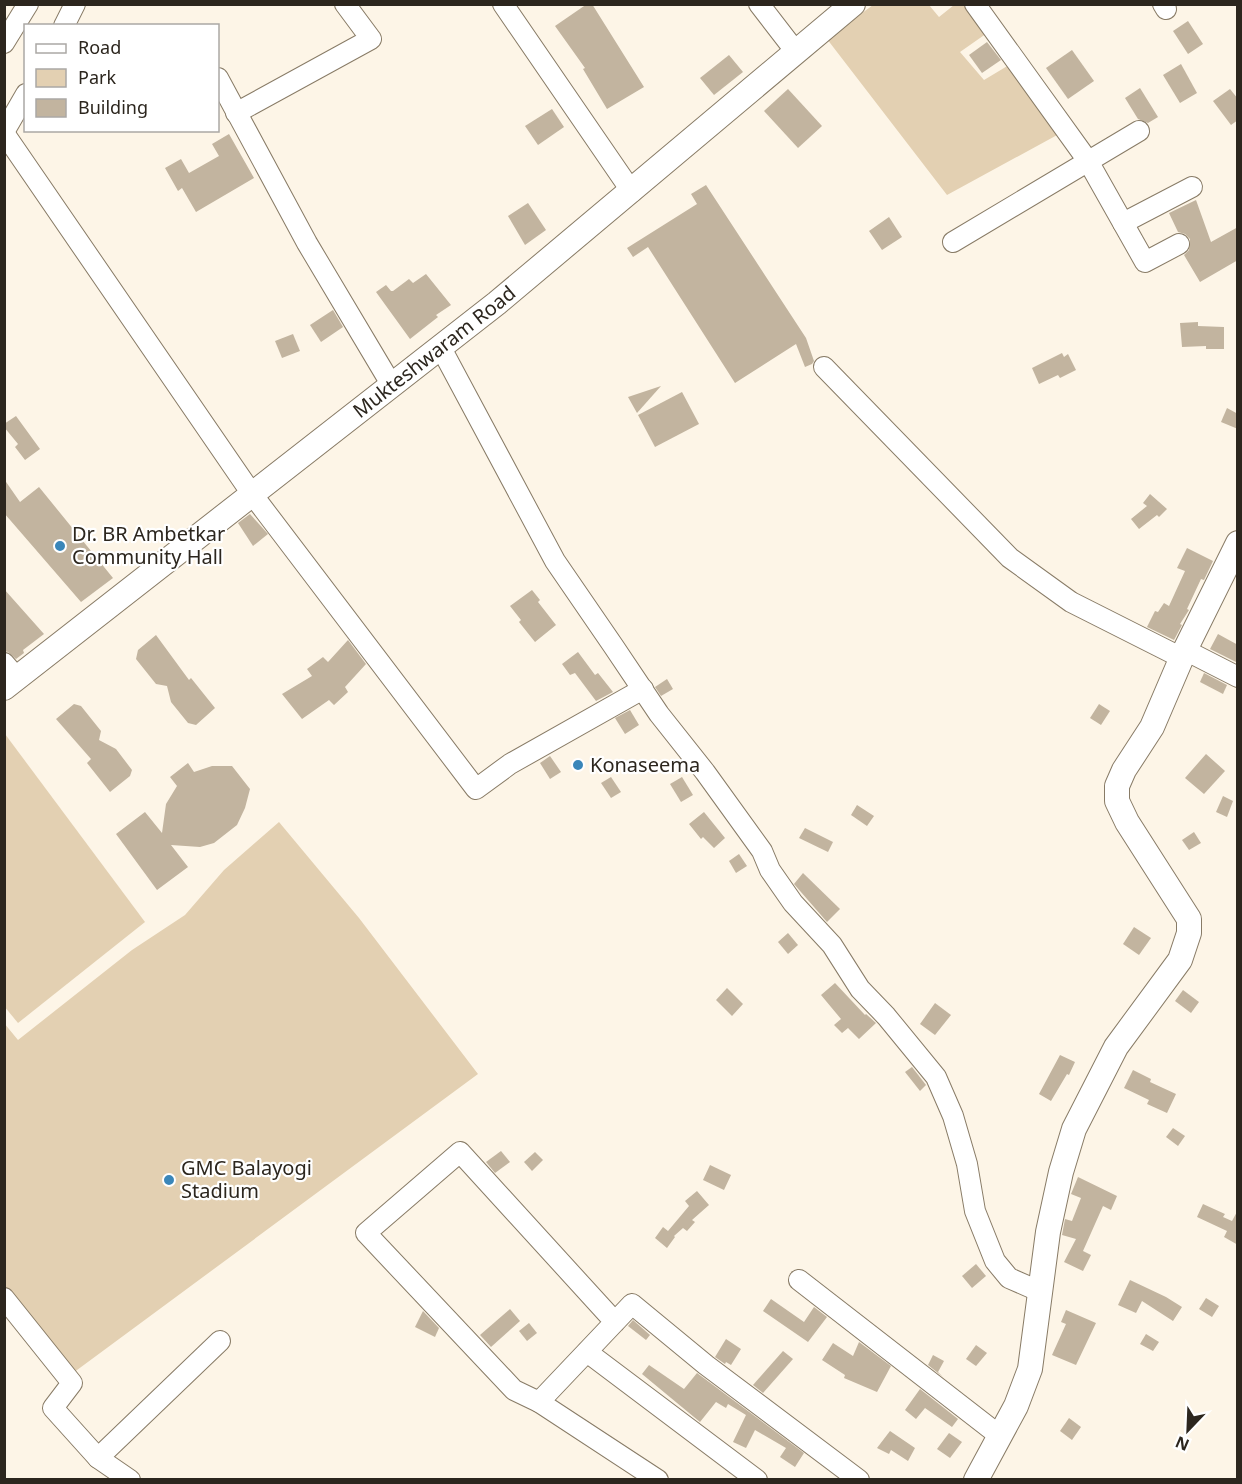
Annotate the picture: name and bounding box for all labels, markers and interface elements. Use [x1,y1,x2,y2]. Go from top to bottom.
legend [24,24,219,132]
text: Road [78,35,121,59]
text: Park [78,65,116,89]
text: Building [78,95,148,119]
street label: Mukteshwaram Road [347,279,521,424]
place label: Dr. BR Ambetkar Community Hall [72,520,225,570]
marker: Dr. BR Ambetkar Community Hall [53,539,67,553]
place label: Konaseema [590,751,700,778]
marker: Konaseema [571,758,585,772]
place label: GMC Balayogi Stadium [181,1154,312,1204]
marker: GMC Balayogi Stadium [162,1173,176,1187]
north arrow [1158,1400,1218,1460]
text: N [1172,1431,1192,1456]

